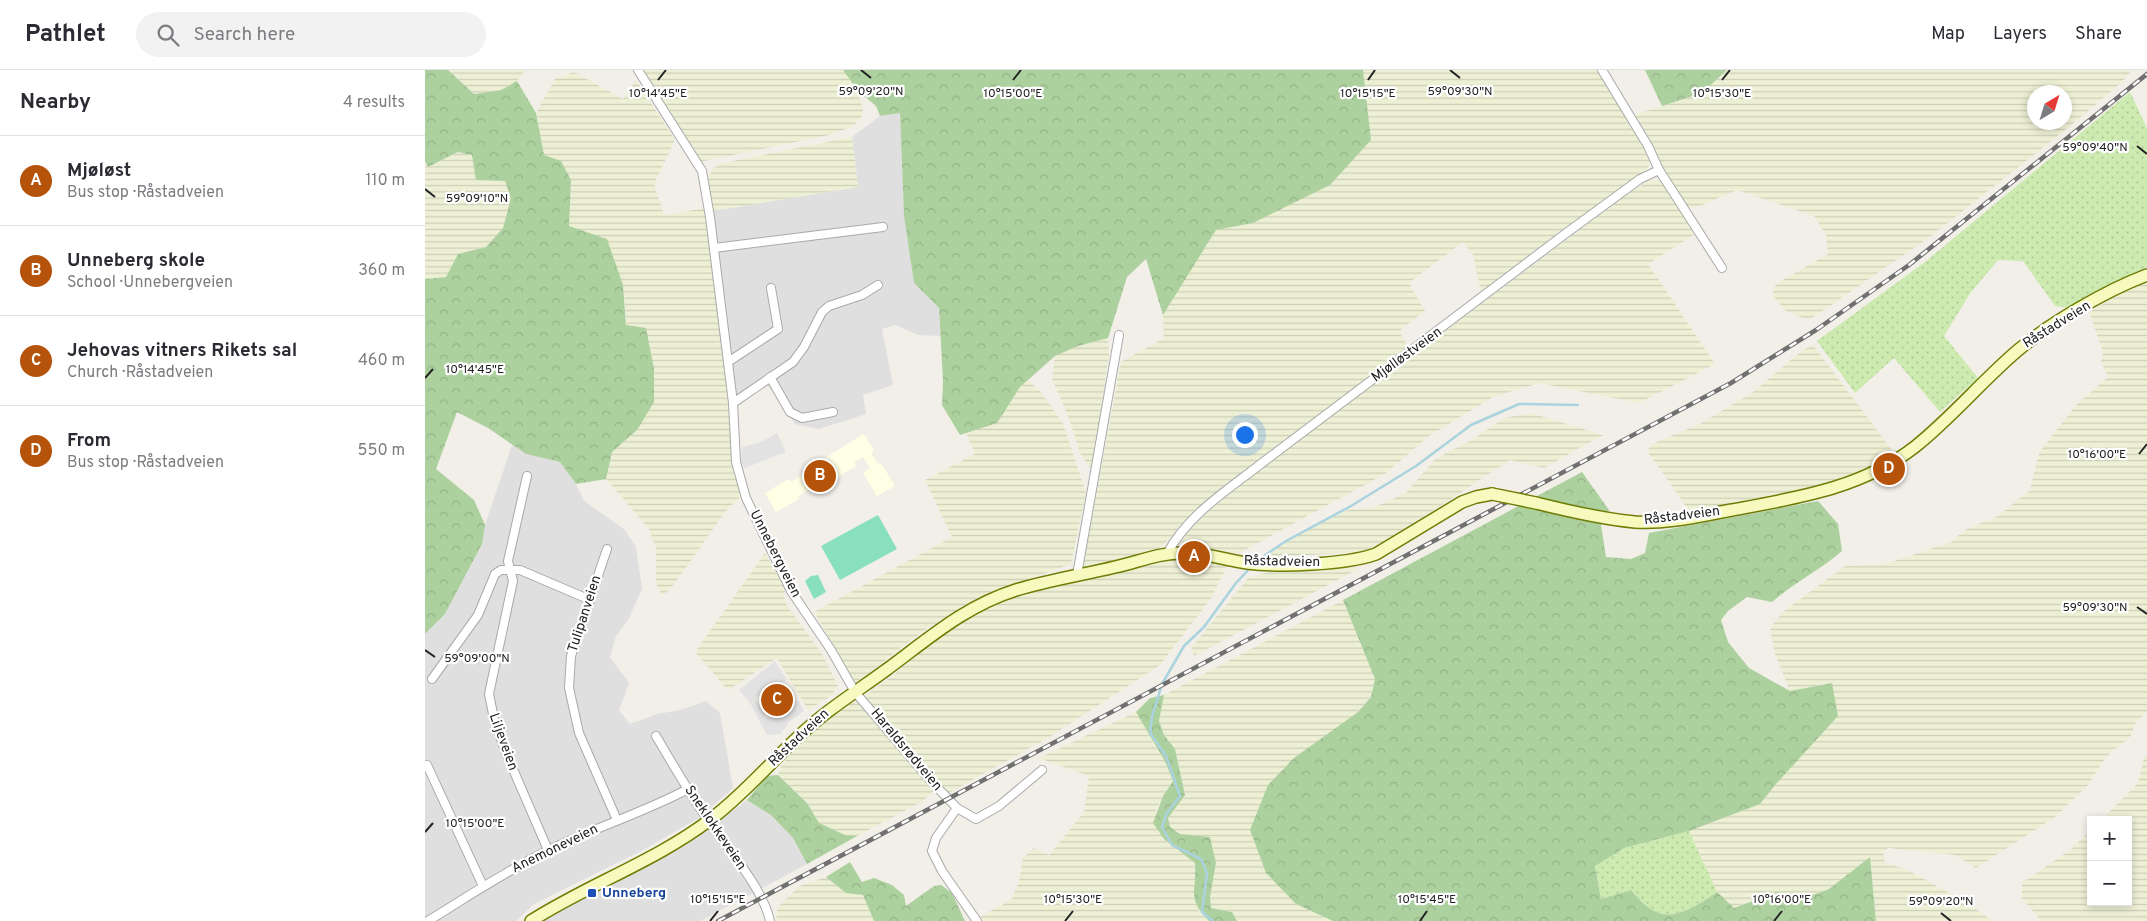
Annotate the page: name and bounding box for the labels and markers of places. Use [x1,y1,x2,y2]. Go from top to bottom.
pin: D [1873,450,1905,488]
pin: B [804,457,836,495]
pin: A [1178,538,1210,576]
pin: C [761,681,793,719]
place label: Unneberg [602,885,666,902]
marker: Unneberg [586,887,598,899]

